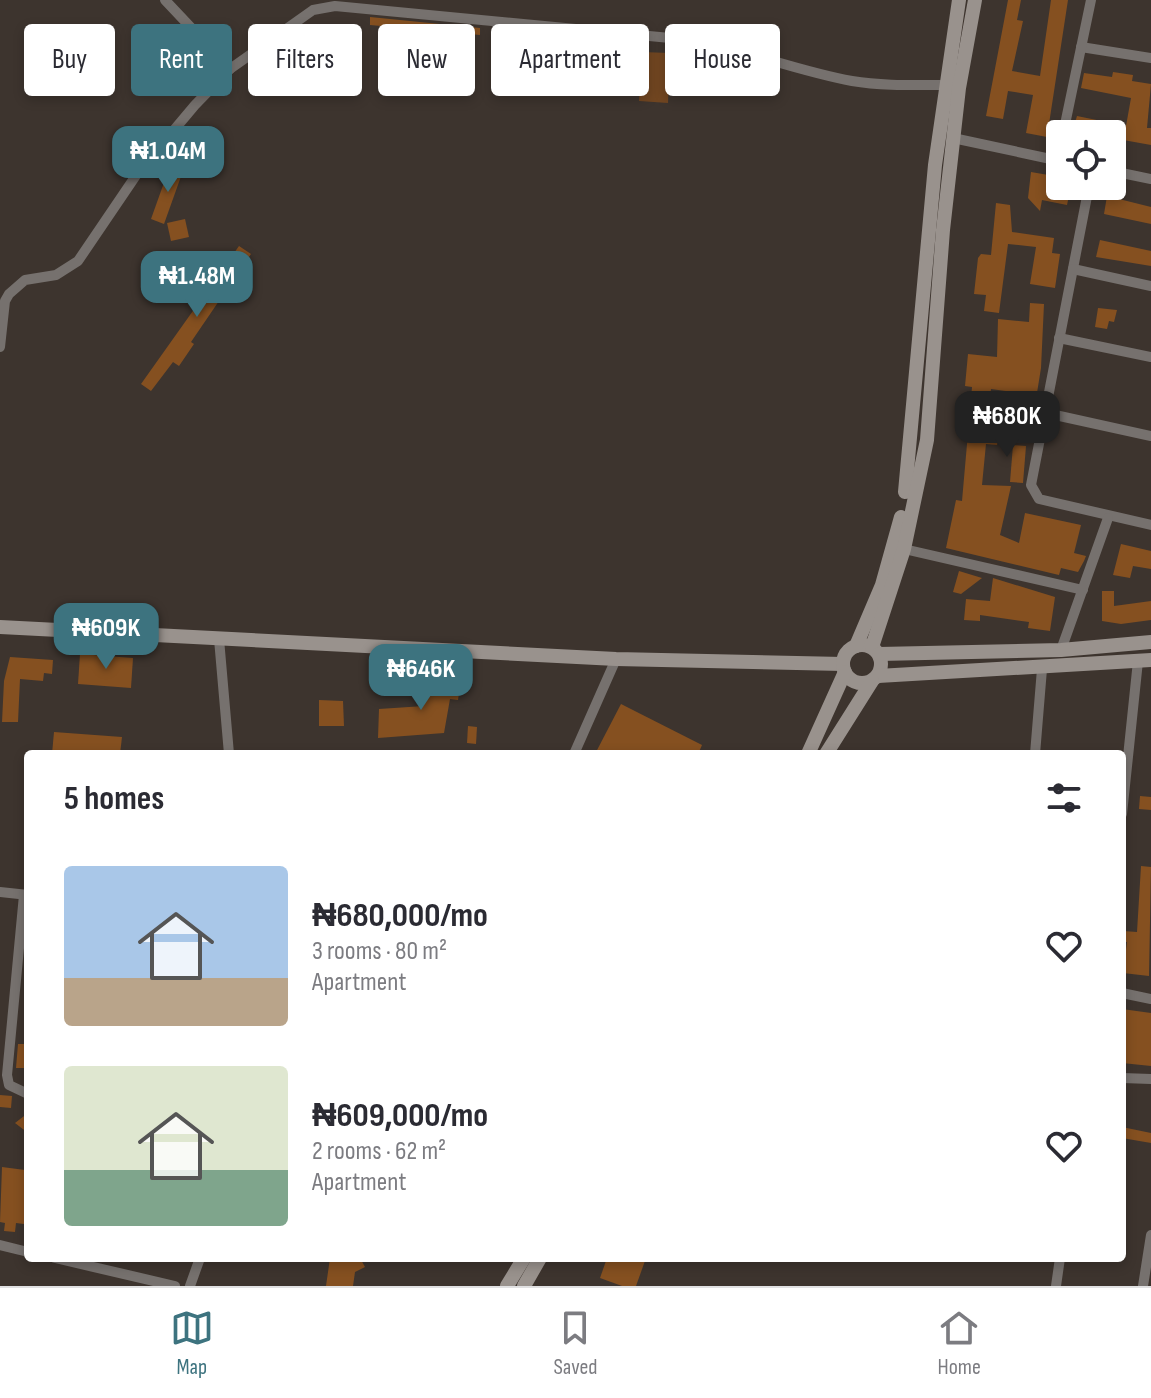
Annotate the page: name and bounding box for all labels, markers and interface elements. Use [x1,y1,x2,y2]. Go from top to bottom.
chip: Buy [24,24,115,96]
chip: Rent [131,24,232,96]
chip: Filters [248,24,362,96]
chip: New [378,24,475,96]
chip: Apartment [491,24,649,96]
chip: House [665,24,780,96]
map controls [1046,120,1126,200]
button: locate [1046,120,1126,200]
pin: ₦1.04M [103,126,233,194]
text: ₦1.04M [130,136,206,167]
pin: ₦1.48M [132,251,262,319]
text: ₦1.48M [159,261,235,292]
pin: ₦680K [951,391,1063,459]
text: ₦680K [973,401,1041,432]
pin: ₦609K [50,603,162,671]
text: ₦609K [72,613,140,644]
pin: ₦646K [365,644,477,712]
text: ₦646K [387,654,455,685]
icon: filters [1042,776,1086,820]
text: 5 homes [64,778,164,819]
text: ₦680,000/mo [312,895,488,936]
icon: home [128,898,224,994]
icon: heart [1042,924,1086,968]
text: 3 rooms · 80 m² [312,936,447,967]
text: Apartment [312,967,406,998]
text: ₦609,000/mo [312,1095,488,1136]
icon: home [128,1098,224,1194]
icon: heart [1042,1124,1086,1168]
text: 2 rooms · 62 m² [312,1136,446,1167]
text: Apartment [312,1167,406,1198]
tab: Map [170,1306,214,1381]
tab: Saved [553,1306,598,1381]
tab: Home [937,1306,981,1381]

